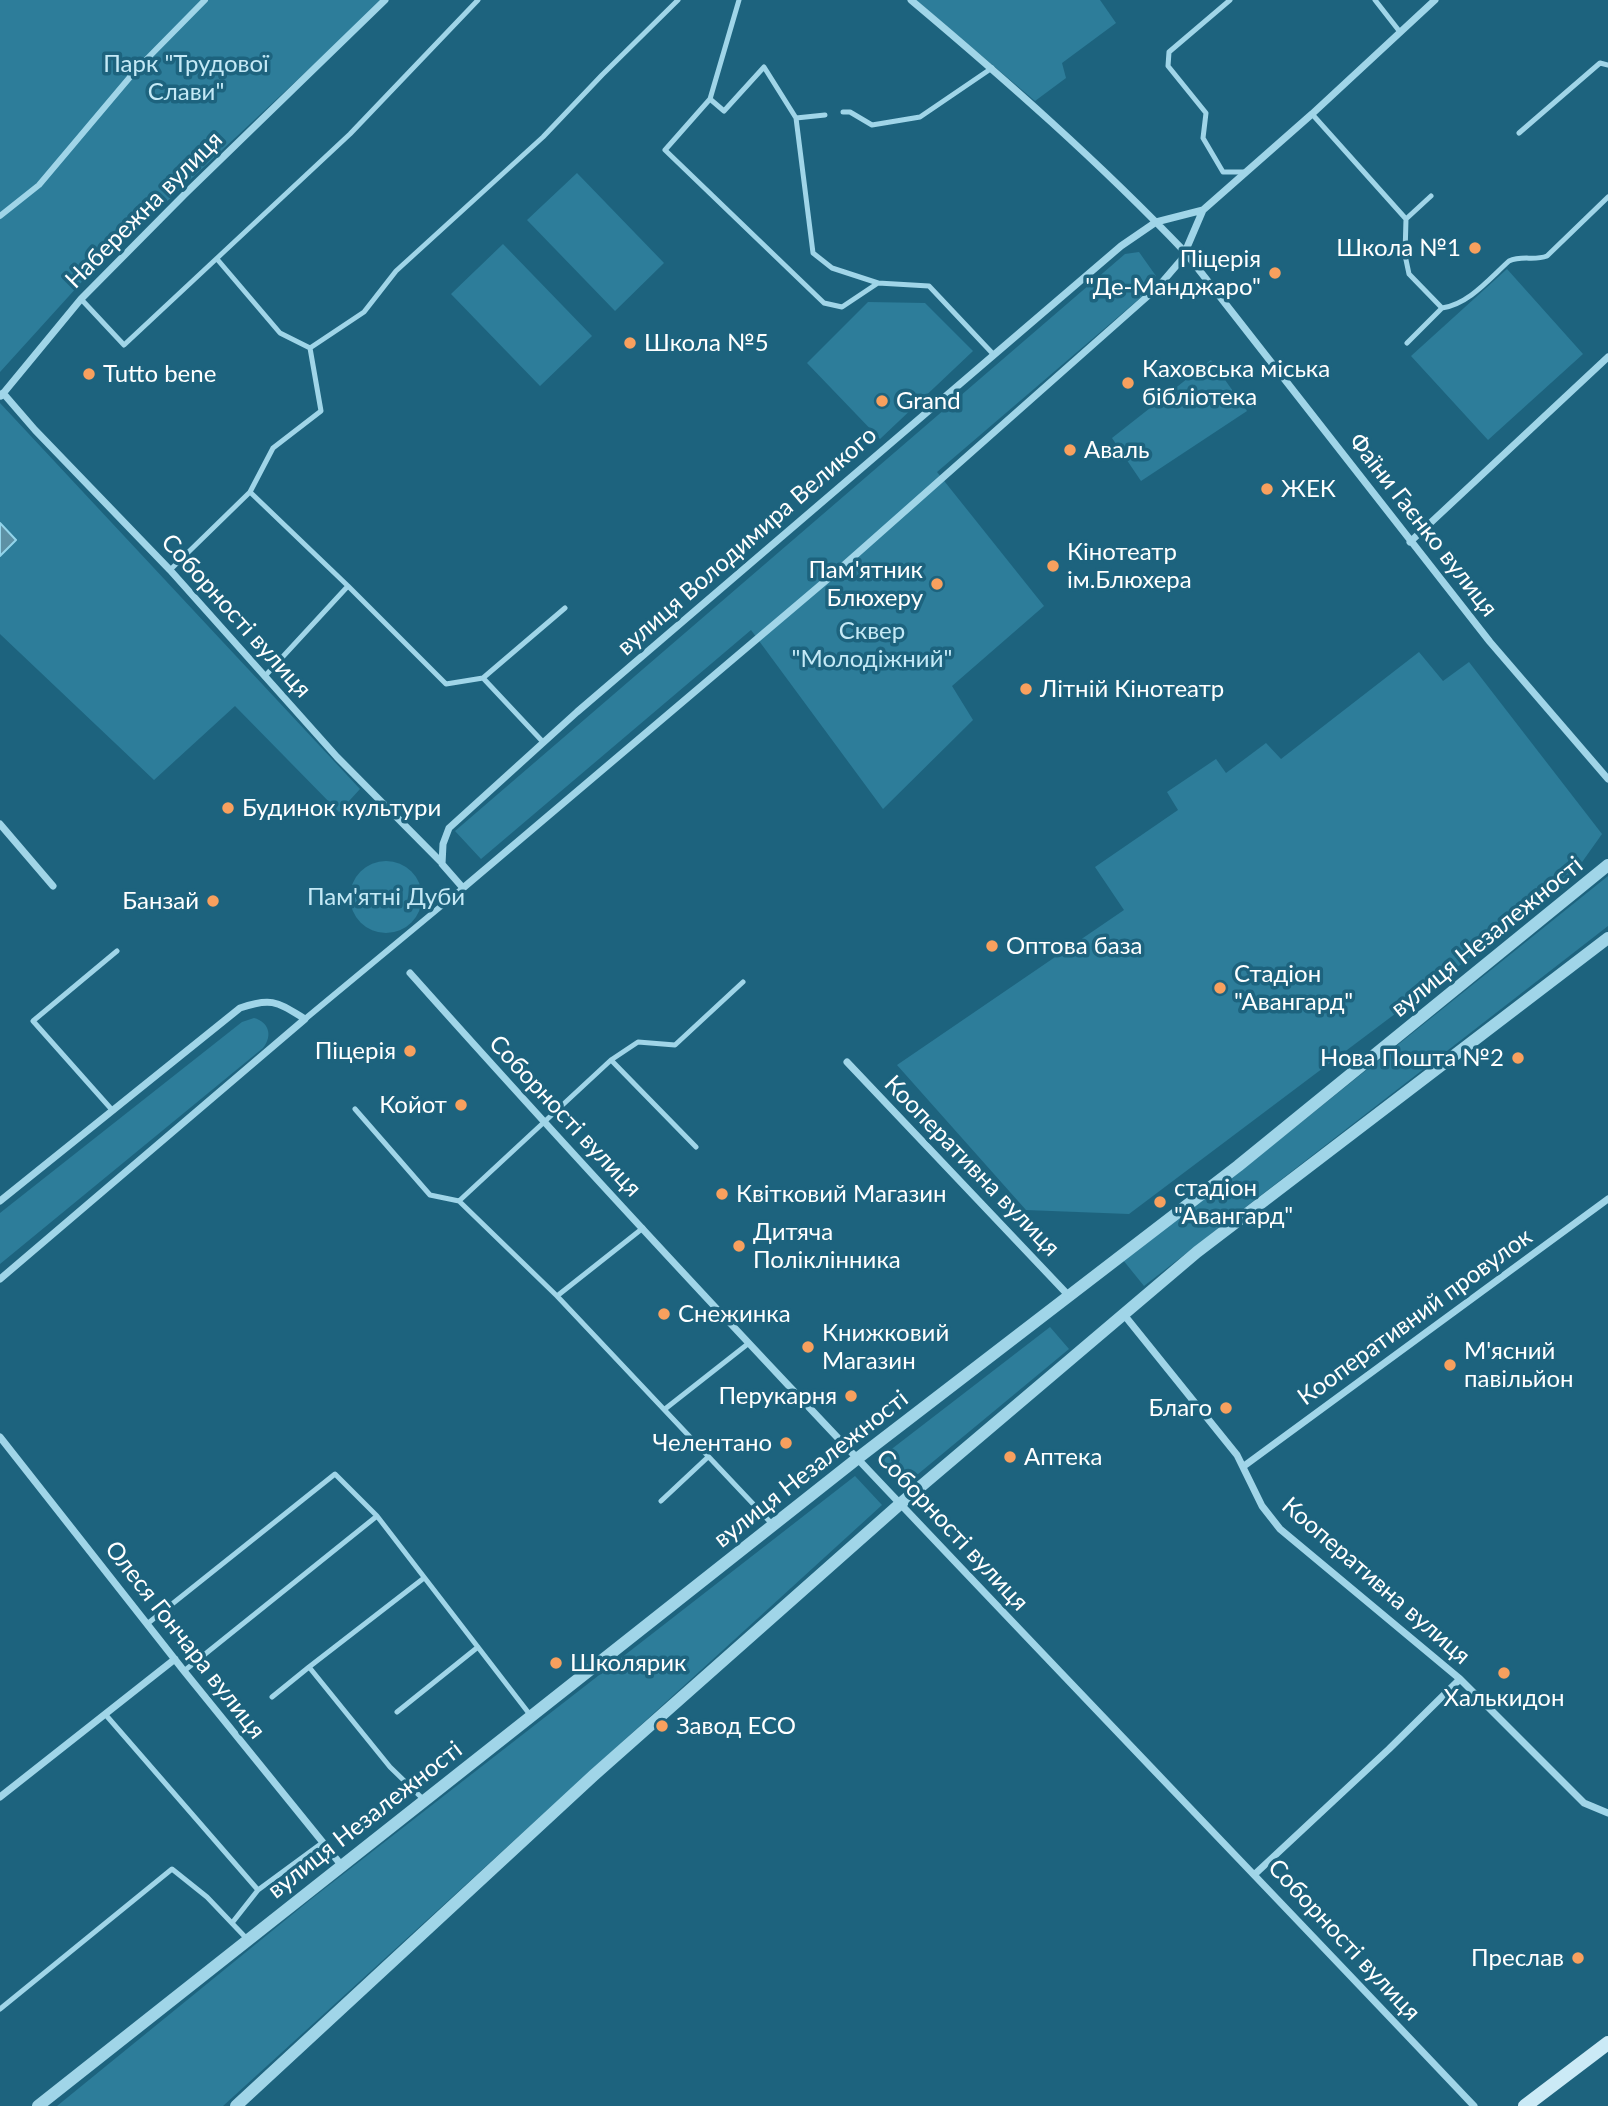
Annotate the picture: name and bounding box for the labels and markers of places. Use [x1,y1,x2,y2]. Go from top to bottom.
place label: Школа №1 [1336,234,1461,262]
marker: Школа №1 [1467,240,1483,256]
place label: Піцерія "Де-Манджаро" [1085,245,1261,301]
marker: Піцерія "Де-Манджаро" [1267,265,1283,281]
place label: Школа №5 [644,329,769,357]
marker: Школа №5 [622,335,638,351]
place label: Каховська міська бібліотека [1142,355,1330,411]
place label: Tutto bene [103,360,216,388]
marker: Tutto bene [81,366,97,382]
marker: Каховська міська бібліотека [1120,375,1136,391]
place label: Grand [896,387,961,415]
marker: Grand [874,393,890,409]
place label: Аваль [1084,436,1150,464]
marker: Аваль [1062,442,1078,458]
place label: ЖЕК [1281,475,1336,503]
marker: ЖЕК [1259,481,1275,497]
place label: Кінотеатр ім.Блюхера [1067,538,1192,594]
place label: Пам'ятник Блюхеру [809,556,923,612]
marker: Кінотеатр ім.Блюхера [1045,558,1061,574]
marker: Пам'ятник Блюхеру [929,576,945,592]
place label: Літній Кінотеатр [1040,675,1224,703]
marker: Літній Кінотеатр [1018,681,1034,697]
place label: Будинок культури [242,794,441,822]
marker: Будинок культури [220,800,236,816]
place label: Банзай [122,887,199,915]
marker: Банзай [205,893,221,909]
place label: Оптова база [1006,932,1142,960]
marker: Оптова база [984,938,1000,954]
place label: Стадіон "Авангард" [1234,960,1353,1016]
marker: Стадіон "Авангард" [1212,980,1228,996]
place label: Піцерія [315,1037,396,1065]
marker: Піцерія [402,1043,418,1059]
place label: Нова Пошта №2 [1320,1044,1504,1072]
marker: Нова Пошта №2 [1510,1050,1526,1066]
place label: Койот [379,1091,447,1119]
marker: Койот [453,1097,469,1113]
place label: стадіон "Авангард" [1174,1174,1293,1230]
place label: Квітковий Магазин [736,1180,947,1208]
marker: Квітковий Магазин [714,1186,730,1202]
marker: стадіон "Авангард" [1152,1194,1168,1210]
place label: Дитяча Поліклінника [753,1218,901,1274]
marker: Дитяча Поліклінника [731,1238,747,1254]
place label: Снежинка [678,1300,791,1328]
marker: Снежинка [656,1306,672,1322]
place label: Книжковий Магазин [822,1319,949,1375]
place label: М'ясний павільйон [1464,1337,1574,1393]
marker: Книжковий Магазин [800,1339,816,1355]
marker: М'ясний павільйон [1442,1357,1458,1373]
place label: Перукарня [718,1382,837,1410]
marker: Перукарня [843,1388,859,1404]
place label: Благо [1148,1394,1212,1422]
marker: Благо [1218,1400,1234,1416]
place label: Челентано [653,1429,772,1457]
marker: Челентано [778,1435,794,1451]
place label: Аптека [1024,1443,1102,1471]
marker: Аптека [1002,1449,1018,1465]
place label: Школярик [570,1649,686,1677]
marker: Школярик [548,1655,564,1671]
marker: Халькидон [1496,1665,1512,1681]
place label: Халькидон [1444,1684,1564,1712]
place label: Завод ЕСО [676,1712,796,1740]
marker: Завод ЕСО [654,1718,670,1734]
place label: Преслав [1471,1944,1564,1972]
marker: Преслав [1570,1950,1586,1966]

